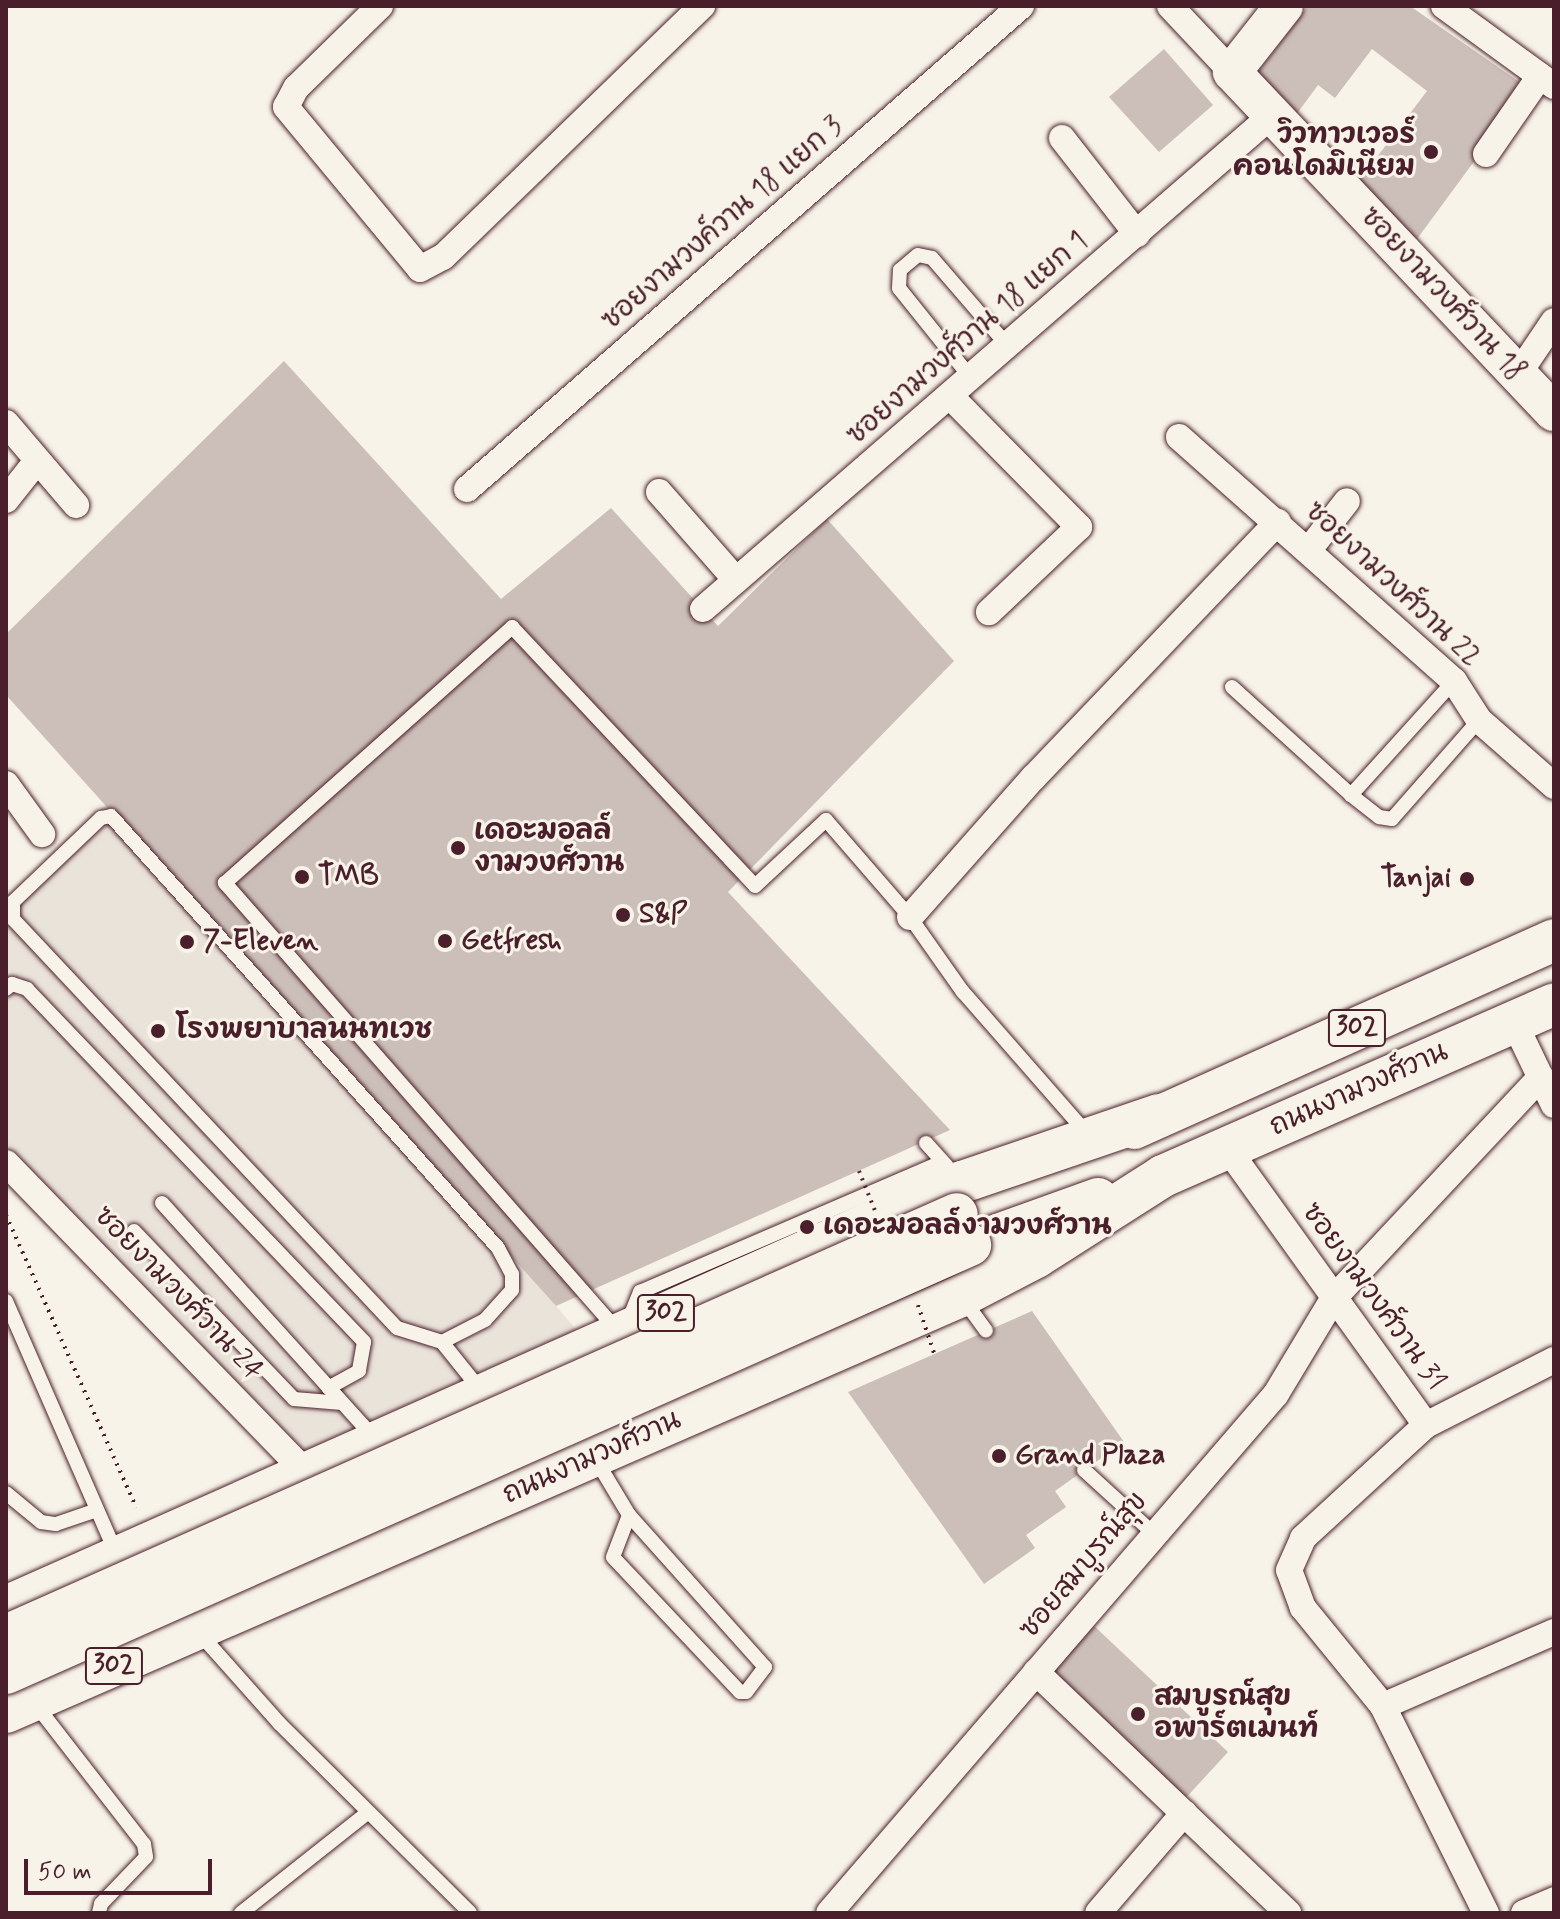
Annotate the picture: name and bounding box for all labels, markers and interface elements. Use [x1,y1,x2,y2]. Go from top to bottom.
street label: ซอยงามวงค์วาน 18 แยก 3 [596,110,850,338]
place label: วิวทาวเวอร์ คอนโดมิเนียม [1233,119,1415,185]
marker: วิวทาวเวอร์ คอนโดมิเนียม [1422,143,1440,161]
street label: ซอยงามวงศ์วาน 18 [1352,201,1532,389]
street label: ซอยงามวงศ์วาน 18 แยก 1 [841,225,1095,453]
street label: ซอยงามวงศ์วาน 22 [1297,495,1487,675]
place label: เดอะมอลล์ งามวงศ์วาน [474,815,624,881]
marker: เดอะมอลล์ งามวงศ์วาน [449,839,467,857]
place label: TMB [318,860,379,894]
place label: Tanjai [1381,862,1451,896]
marker: TMB [293,868,311,886]
marker: Tanjai [1458,870,1476,888]
place label: S&P [639,898,687,932]
marker: S&P [614,906,632,924]
place label: Getfresh [461,924,562,958]
place label: 7-Eleven [203,925,318,959]
marker: Getfresh [436,932,454,950]
marker: 7-Eleven [178,933,196,951]
road number: 302 [1327,1006,1387,1050]
place label: โรงพยาบาลนนทเวช [176,1014,432,1048]
marker: โรงพยาบาลนนทเวช [147,1020,169,1042]
street label: ถนนงามวงศ์วาน [1265,1036,1453,1144]
street label: ซอยงามวงศ์วาน 31 [1294,1197,1452,1397]
street label: ซอยงามวงศ์วาน 24 [86,1200,270,1388]
place label: เดอะมอลล์งามวงศ์วาน [823,1210,1112,1244]
marker: เดอะมอลล์งามวงศ์วาน [798,1218,816,1236]
road number: 302 [636,1291,696,1335]
street label: ถนนงามวงศ์วาน [498,1404,686,1512]
place label: Grand Plaza [1015,1439,1168,1473]
marker: Grand Plaza [990,1447,1008,1465]
street label: ซอยสมบูรณ์สุข [1013,1486,1155,1646]
road number: 302 [84,1644,144,1688]
place label: สมบูรณ์สุข อพาร์ตเมนท์ [1154,1681,1319,1747]
marker: สมบูรณ์สุข อพาร์ตเมนท์ [1129,1705,1147,1723]
scale bar [28,1843,216,1893]
text: 50 m [38,1857,92,1888]

